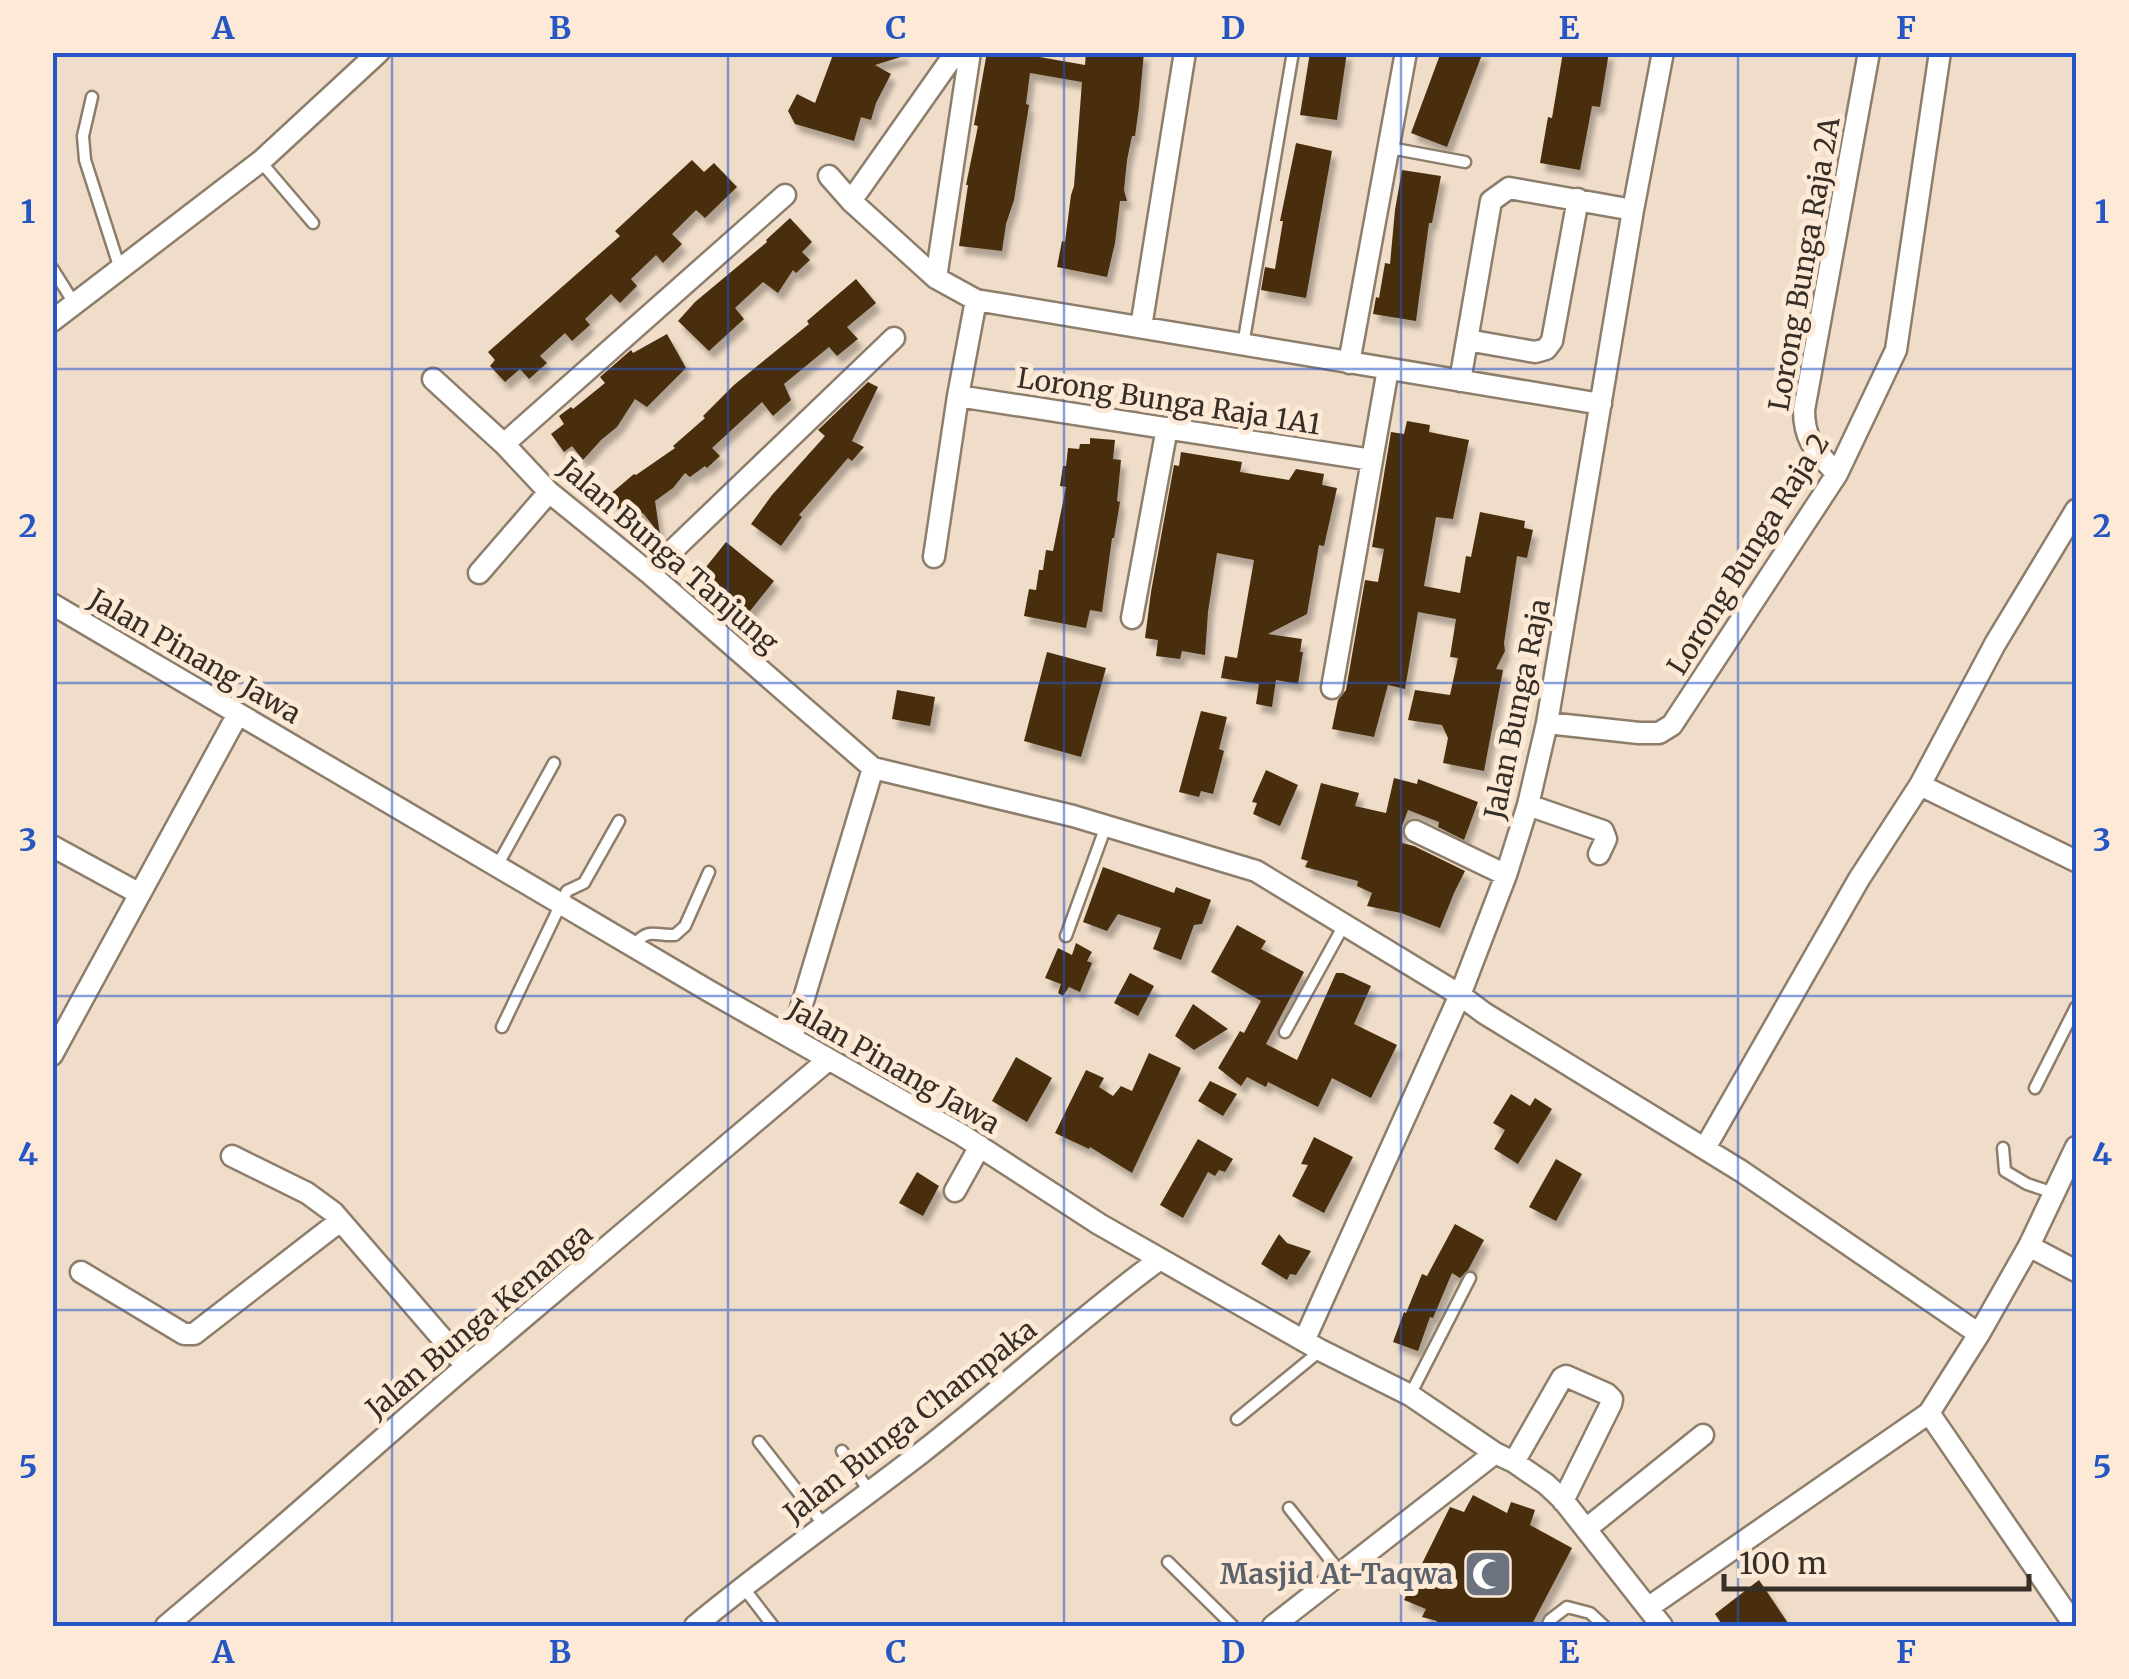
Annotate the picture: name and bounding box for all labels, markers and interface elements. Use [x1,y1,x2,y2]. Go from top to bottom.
text: A [211,8,236,48]
text: B [549,8,571,48]
text: C [885,8,907,48]
text: D [1221,8,1245,48]
text: E [1559,8,1580,48]
text: F [1896,8,1916,48]
street label: Lorong Bunga Raja 2A [1760,114,1848,414]
text: 1 [21,192,36,232]
text: 1 [2095,192,2110,232]
street label: Lorong Bunga Raja 1A1 [1015,359,1323,443]
street label: Lorong Bunga Raja 2 [1659,427,1837,681]
street label: Jalan Bunga Tanjung [551,449,786,660]
text: 2 [19,506,37,546]
text: 2 [2093,506,2111,546]
street label: Jalan Pinang Jawa [82,580,307,731]
street label: Jalan Bunga Raja [1476,596,1558,823]
text: 3 [19,820,37,860]
text: 3 [2093,820,2111,860]
street label: Jalan Pinang Jawa [781,990,1006,1141]
text: 4 [18,1134,38,1174]
text: 4 [2092,1134,2112,1174]
street label: Jalan Bunga Kenanga [358,1216,600,1427]
street label: Jalan Bunga Champaka [776,1311,1044,1532]
text: 5 [19,1447,37,1487]
text: 5 [2093,1447,2111,1487]
scale bar [1724,1529,2029,1591]
text: 100 m [1739,1544,1827,1582]
mosque icon: Masjid At-Taqwa [1462,1548,1514,1600]
place label: Masjid At-Taqwa [1220,1556,1453,1592]
text: A [211,1632,236,1672]
text: B [549,1632,571,1672]
text: C [885,1632,907,1672]
text: D [1221,1632,1245,1672]
text: E [1559,1632,1580,1672]
text: F [1896,1632,1916,1672]

